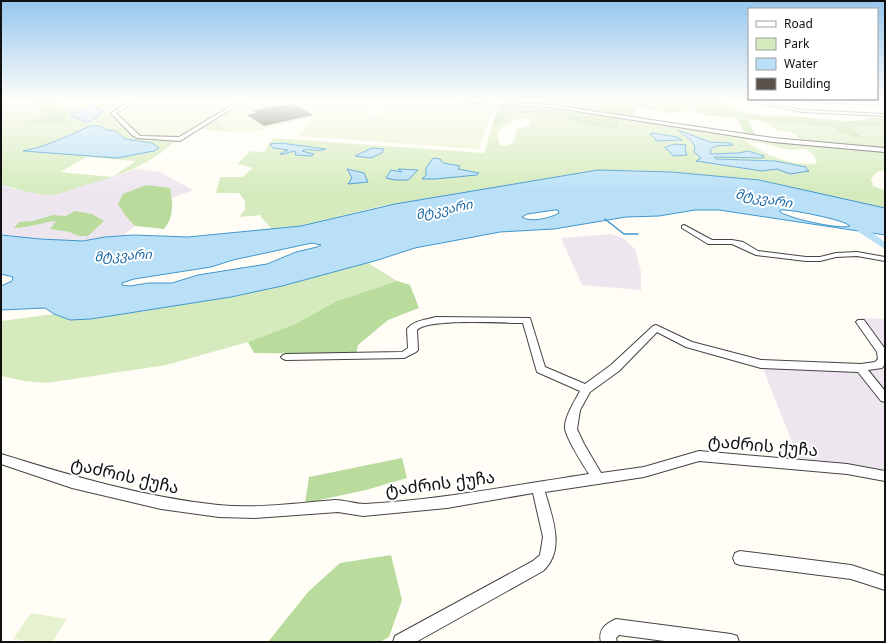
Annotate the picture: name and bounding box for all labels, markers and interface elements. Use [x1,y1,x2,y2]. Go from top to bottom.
legend [748,8,878,100]
text: Road [784,15,813,32]
text: Park [784,35,810,52]
text: Water [784,55,818,72]
text: Building [784,75,831,92]
water label: მტკვარი [734,184,794,212]
water label: მტკვარი [414,195,474,223]
water label: მტკვარი [94,244,153,265]
street label: ტაძრის ქუჩა [707,429,819,461]
street label: ტაძრის ქუჩა [69,451,181,499]
street label: ტაძრის ქუჩა [384,465,496,501]

